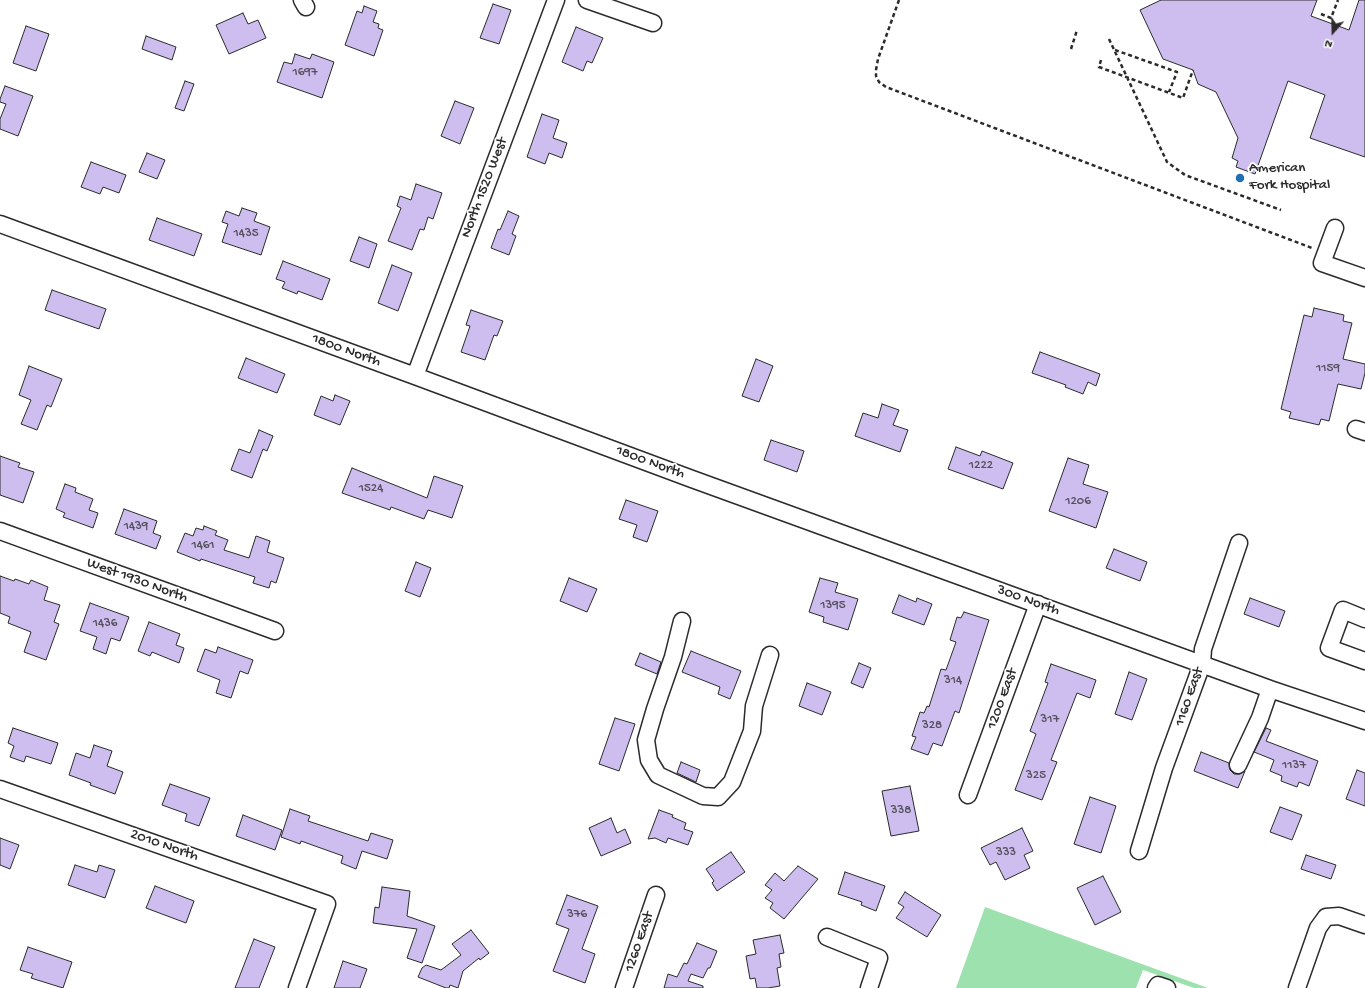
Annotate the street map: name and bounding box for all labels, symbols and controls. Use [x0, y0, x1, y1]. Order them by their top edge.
north arrow [1313, 12, 1353, 52]
text: N [1323, 36, 1334, 50]
house number: 1697 [292, 65, 318, 81]
street label: North 1520 West [458, 135, 512, 241]
place label: American Fork Hospital [1249, 160, 1330, 195]
marker: American Fork Hospital [1234, 172, 1246, 184]
house number: 1435 [234, 226, 258, 242]
street label: 1800 North [309, 330, 383, 372]
house number: 1159 [1316, 361, 1340, 377]
street label: 1800 North [613, 442, 687, 484]
house number: 1222 [969, 458, 993, 474]
house number: 1524 [359, 481, 383, 497]
house number: 1206 [1065, 494, 1091, 510]
house number: 1439 [124, 519, 148, 535]
house number: 1461 [191, 538, 215, 554]
street label: West 1930 North [84, 554, 190, 608]
street label: 300 North [994, 581, 1062, 621]
house number: 1395 [820, 598, 846, 614]
house number: 1436 [93, 616, 117, 632]
street label: 1160 East [1172, 665, 1208, 729]
street label: 1200 East [984, 666, 1022, 732]
house number: 314 [944, 673, 962, 689]
house number: 317 [1041, 712, 1059, 728]
house number: 328 [922, 718, 942, 734]
house number: 1137 [1282, 758, 1306, 774]
house number: 325 [1026, 768, 1046, 784]
house number: 338 [891, 803, 911, 819]
street label: 2010 North [127, 826, 201, 866]
house number: 333 [996, 845, 1016, 861]
house number: 376 [567, 907, 587, 923]
street label: 1260 East [621, 910, 659, 974]

